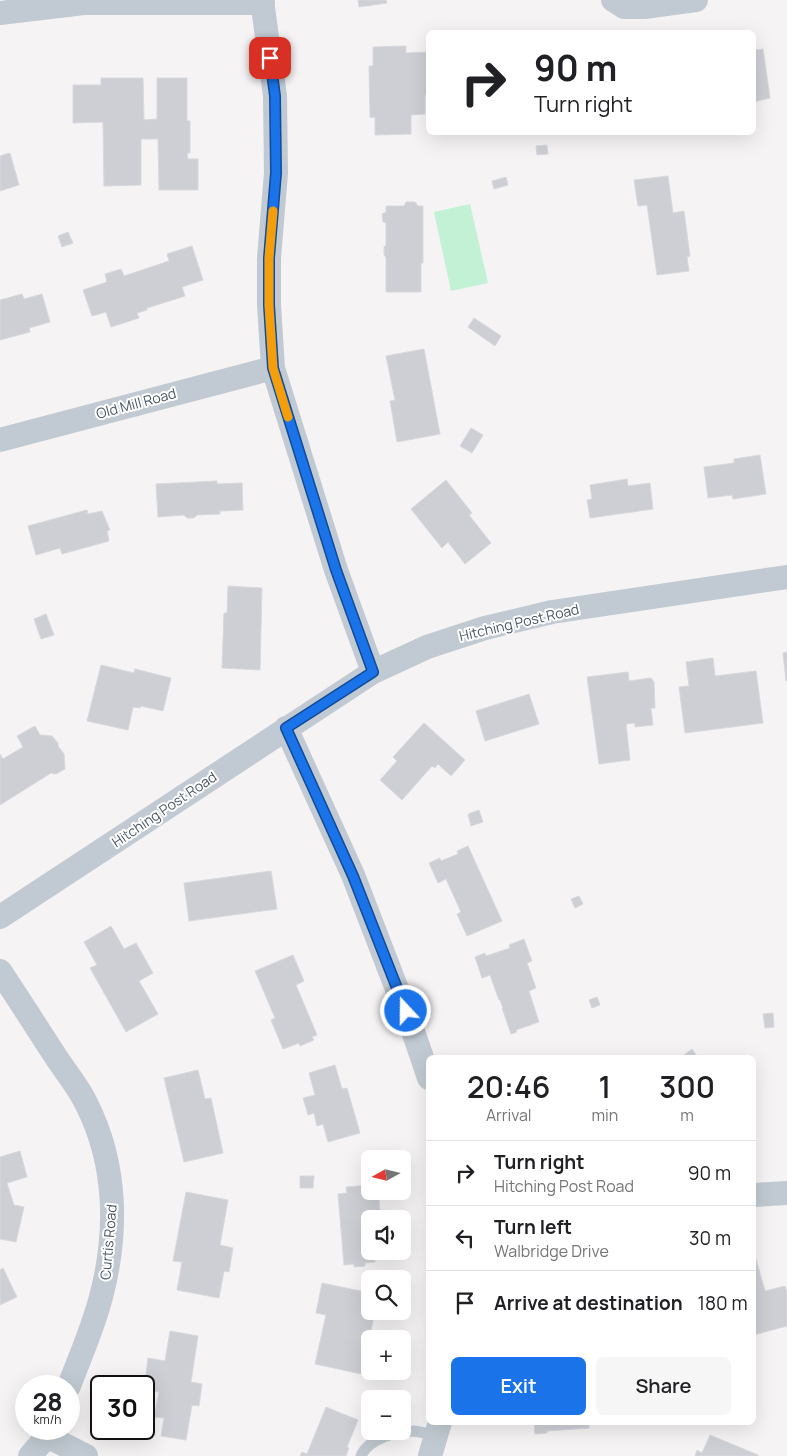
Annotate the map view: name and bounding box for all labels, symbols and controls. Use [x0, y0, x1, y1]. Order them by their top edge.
pin [249, 37, 291, 79]
icon: arrive [256, 44, 284, 72]
text: 90 m [534, 44, 617, 92]
icon: right [451, 50, 516, 115]
text: Turn right [534, 89, 632, 119]
street label: Old Mill Road [94, 383, 178, 423]
street label: Hitching Post Road [457, 599, 581, 645]
street label: Hitching Post Road [108, 767, 220, 851]
position arrow [379, 984, 431, 1036]
text: 20:46 [467, 1066, 550, 1107]
text: 1 [599, 1066, 611, 1107]
text: 300 [659, 1066, 715, 1107]
text: Arrival [486, 1104, 532, 1126]
text: min [591, 1104, 618, 1126]
text: m [680, 1104, 694, 1126]
text: Turn right [494, 1149, 584, 1175]
north arrow [361, 1150, 411, 1200]
map controls [361, 1150, 411, 1440]
icon: right [451, 1159, 479, 1187]
text: 90 m [688, 1160, 731, 1186]
text: Hitching Post Road [494, 1175, 634, 1197]
street label: Curtis Road [95, 1204, 121, 1280]
button: sound [361, 1210, 411, 1260]
text: Turn left [494, 1214, 572, 1240]
icon: left [451, 1224, 479, 1252]
text: 30 m [689, 1225, 731, 1251]
text: Walbridge Drive [494, 1240, 609, 1262]
button: search [361, 1270, 411, 1320]
icon: arrive [451, 1289, 479, 1317]
text: Arrive at destination [494, 1290, 683, 1316]
text: 180 m [698, 1290, 748, 1316]
button: + [361, 1330, 411, 1380]
button: Exit [451, 1357, 586, 1415]
button: Share [596, 1357, 731, 1415]
speed limit sign: 30 [90, 1375, 155, 1440]
text: 28 [32, 1384, 63, 1419]
button: − [361, 1390, 411, 1440]
text: km/h [34, 1411, 61, 1428]

